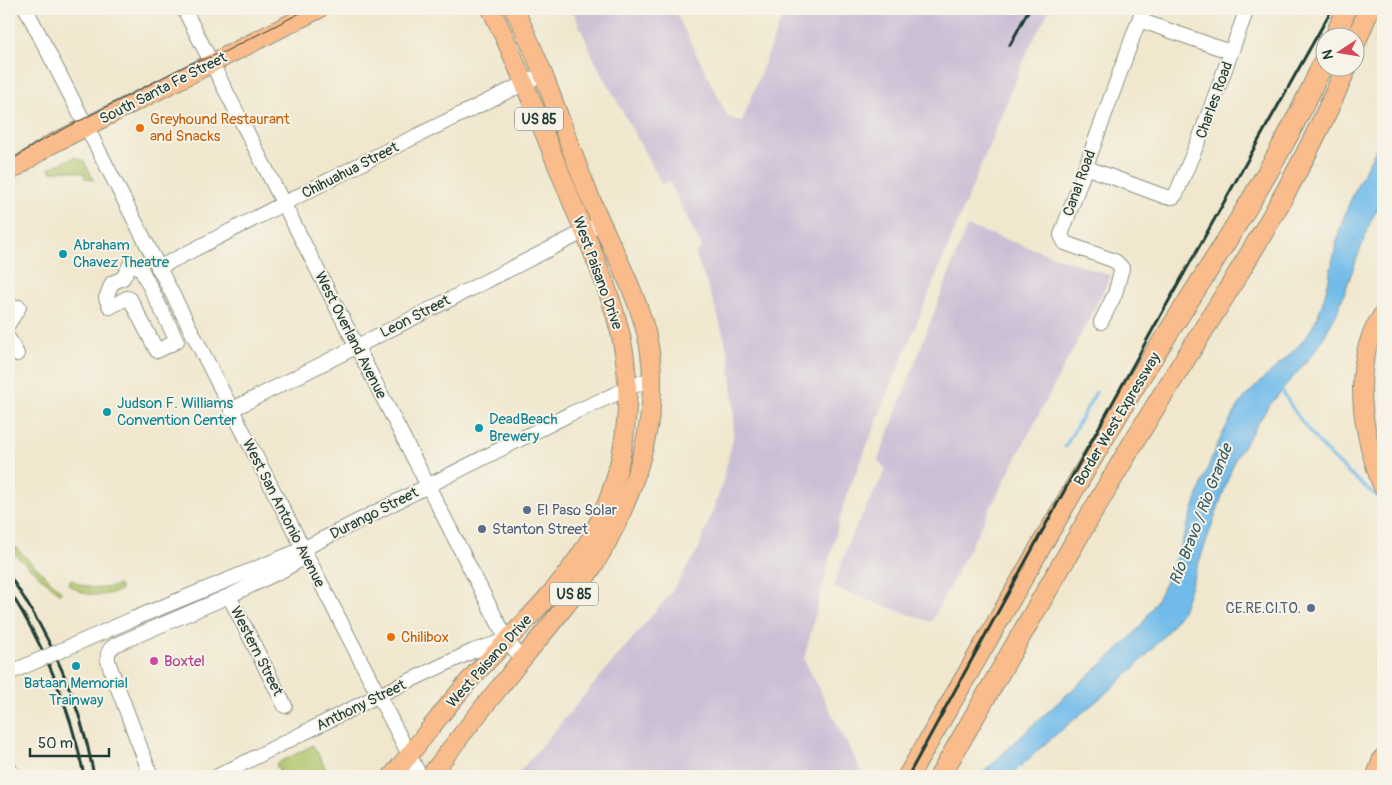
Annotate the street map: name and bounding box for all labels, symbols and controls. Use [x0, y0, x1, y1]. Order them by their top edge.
north arrow [1314, 28, 1364, 78]
street label: South Santa Fe Street [96, 48, 231, 129]
text: N [1318, 48, 1337, 61]
street label: Charles Road [1192, 59, 1237, 141]
road number: US 85 [515, 108, 563, 130]
place label: Greyhound Restaurant and Snacks [150, 110, 291, 146]
marker: Greyhound Restaurant and Snacks [134, 122, 146, 134]
street label: Chihuahua Street [299, 137, 403, 203]
street label: Canal Road [1059, 147, 1100, 219]
street label: West Paisano Drive [568, 214, 627, 333]
place label: Abraham Chavez Theatre [73, 236, 170, 272]
marker: Abraham Chavez Theatre [57, 248, 69, 260]
street label: West Overland Avenue [310, 268, 391, 403]
street label: Leon Street [377, 290, 454, 342]
street label: Border West Expressway [1070, 349, 1165, 489]
place label: Judson F. Williams Convention Center [117, 394, 237, 430]
marker: Judson F. Williams Convention Center [101, 406, 113, 418]
place label: DeadBeach Brewery [489, 410, 558, 446]
marker: DeadBeach Brewery [473, 422, 485, 434]
street label: West San Antonio Avenue [238, 436, 329, 591]
water label: Río Bravo / Rio Grande [1165, 439, 1238, 587]
street label: Durango Street [327, 483, 422, 544]
place label: El Paso Solar [537, 501, 618, 520]
marker: El Paso Solar [521, 504, 533, 516]
place label: Stanton Street [492, 520, 589, 539]
marker: Stanton Street [476, 523, 488, 535]
road number: US 85 [550, 582, 598, 606]
place label: CE.RE.CI.TO. [1225, 599, 1301, 618]
marker: CE.RE.CI.TO. [1305, 602, 1317, 614]
street label: Western Street [226, 603, 288, 700]
street label: West Paisano Drive [443, 610, 537, 712]
place label: Chilibox [401, 628, 449, 647]
marker: Chilibox [385, 631, 397, 643]
place label: Boxtel [164, 652, 205, 671]
marker: Boxtel [148, 655, 160, 667]
marker: Bataan Memorial Trainway [70, 660, 82, 672]
place label: Bataan Memorial Trainway [24, 674, 128, 710]
street label: Anthony Street [313, 675, 410, 735]
scale bar [30, 725, 109, 757]
text: 50 m [38, 734, 73, 753]

